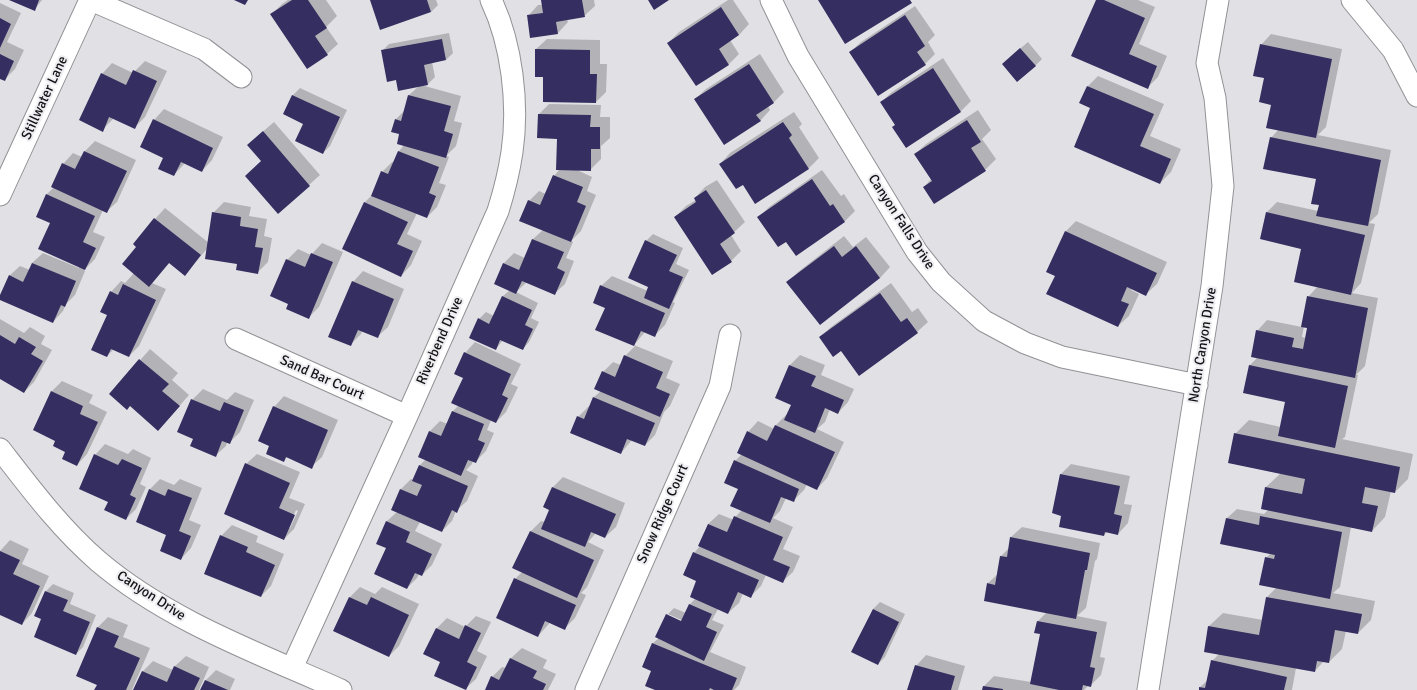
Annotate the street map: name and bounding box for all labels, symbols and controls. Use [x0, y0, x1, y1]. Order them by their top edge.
street label: Stillwater Lane [18, 53, 72, 143]
street label: Canyon Falls Drive [864, 171, 938, 273]
street label: North Canyon Drive [1186, 286, 1220, 404]
street label: Riverbend Drive [413, 295, 467, 387]
street label: Sand Bar Court [277, 352, 367, 404]
street label: Snow Ridge Court [634, 462, 692, 566]
street label: Canyon Drive [113, 568, 189, 624]

